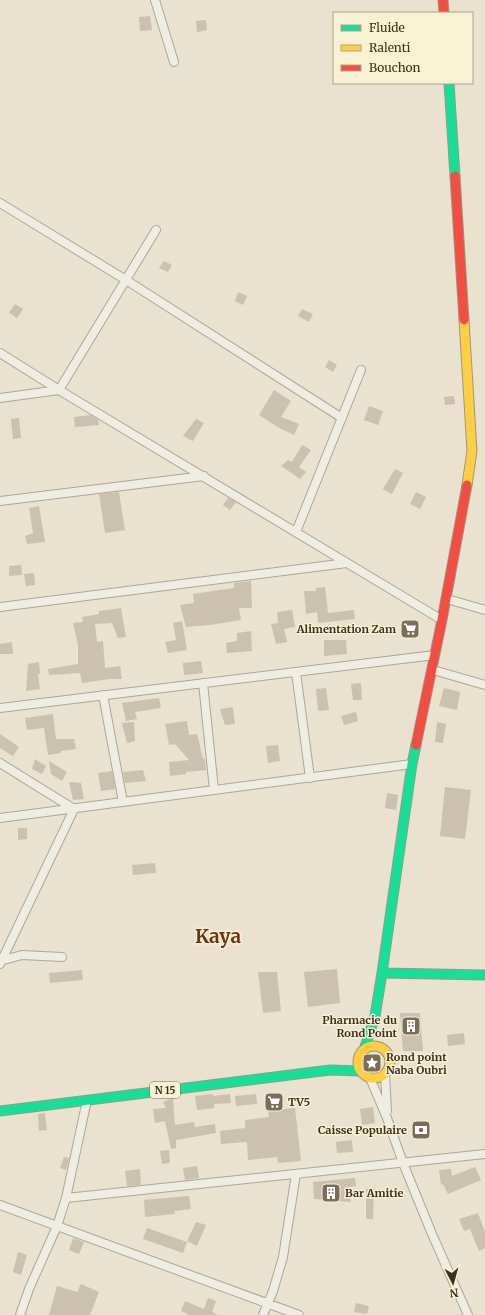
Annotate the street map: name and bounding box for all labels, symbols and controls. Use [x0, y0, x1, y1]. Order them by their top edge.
legend [333, 12, 473, 84]
text: Fluide [369, 20, 405, 35]
text: Ralenti [369, 40, 410, 55]
text: Bouchon [369, 60, 421, 75]
supermarket icon: Alimentation Zam [399, 618, 421, 640]
place label: Alimentation Zam [296, 622, 396, 636]
district label: Kaya [195, 924, 241, 948]
place label: Pharmacie du Rond Point [322, 1013, 398, 1040]
building icon: Pharmacie du Rond Point [400, 1015, 422, 1037]
place label: Rond point Naba Oubri [386, 1050, 447, 1077]
place icon: Rond point Naba Oubri [361, 1052, 383, 1074]
road number: N 15 [150, 1082, 180, 1098]
supermarket icon: TV5 [263, 1091, 285, 1113]
place label: TV5 [288, 1095, 310, 1109]
bank icon: Caisse Populaire [410, 1119, 432, 1141]
place label: Caisse Populaire [318, 1123, 407, 1137]
building icon: Bar Amitie [320, 1182, 342, 1204]
place label: Bar Amitie [345, 1186, 403, 1200]
north arrow [433, 1263, 473, 1303]
text: N [449, 1286, 459, 1300]

